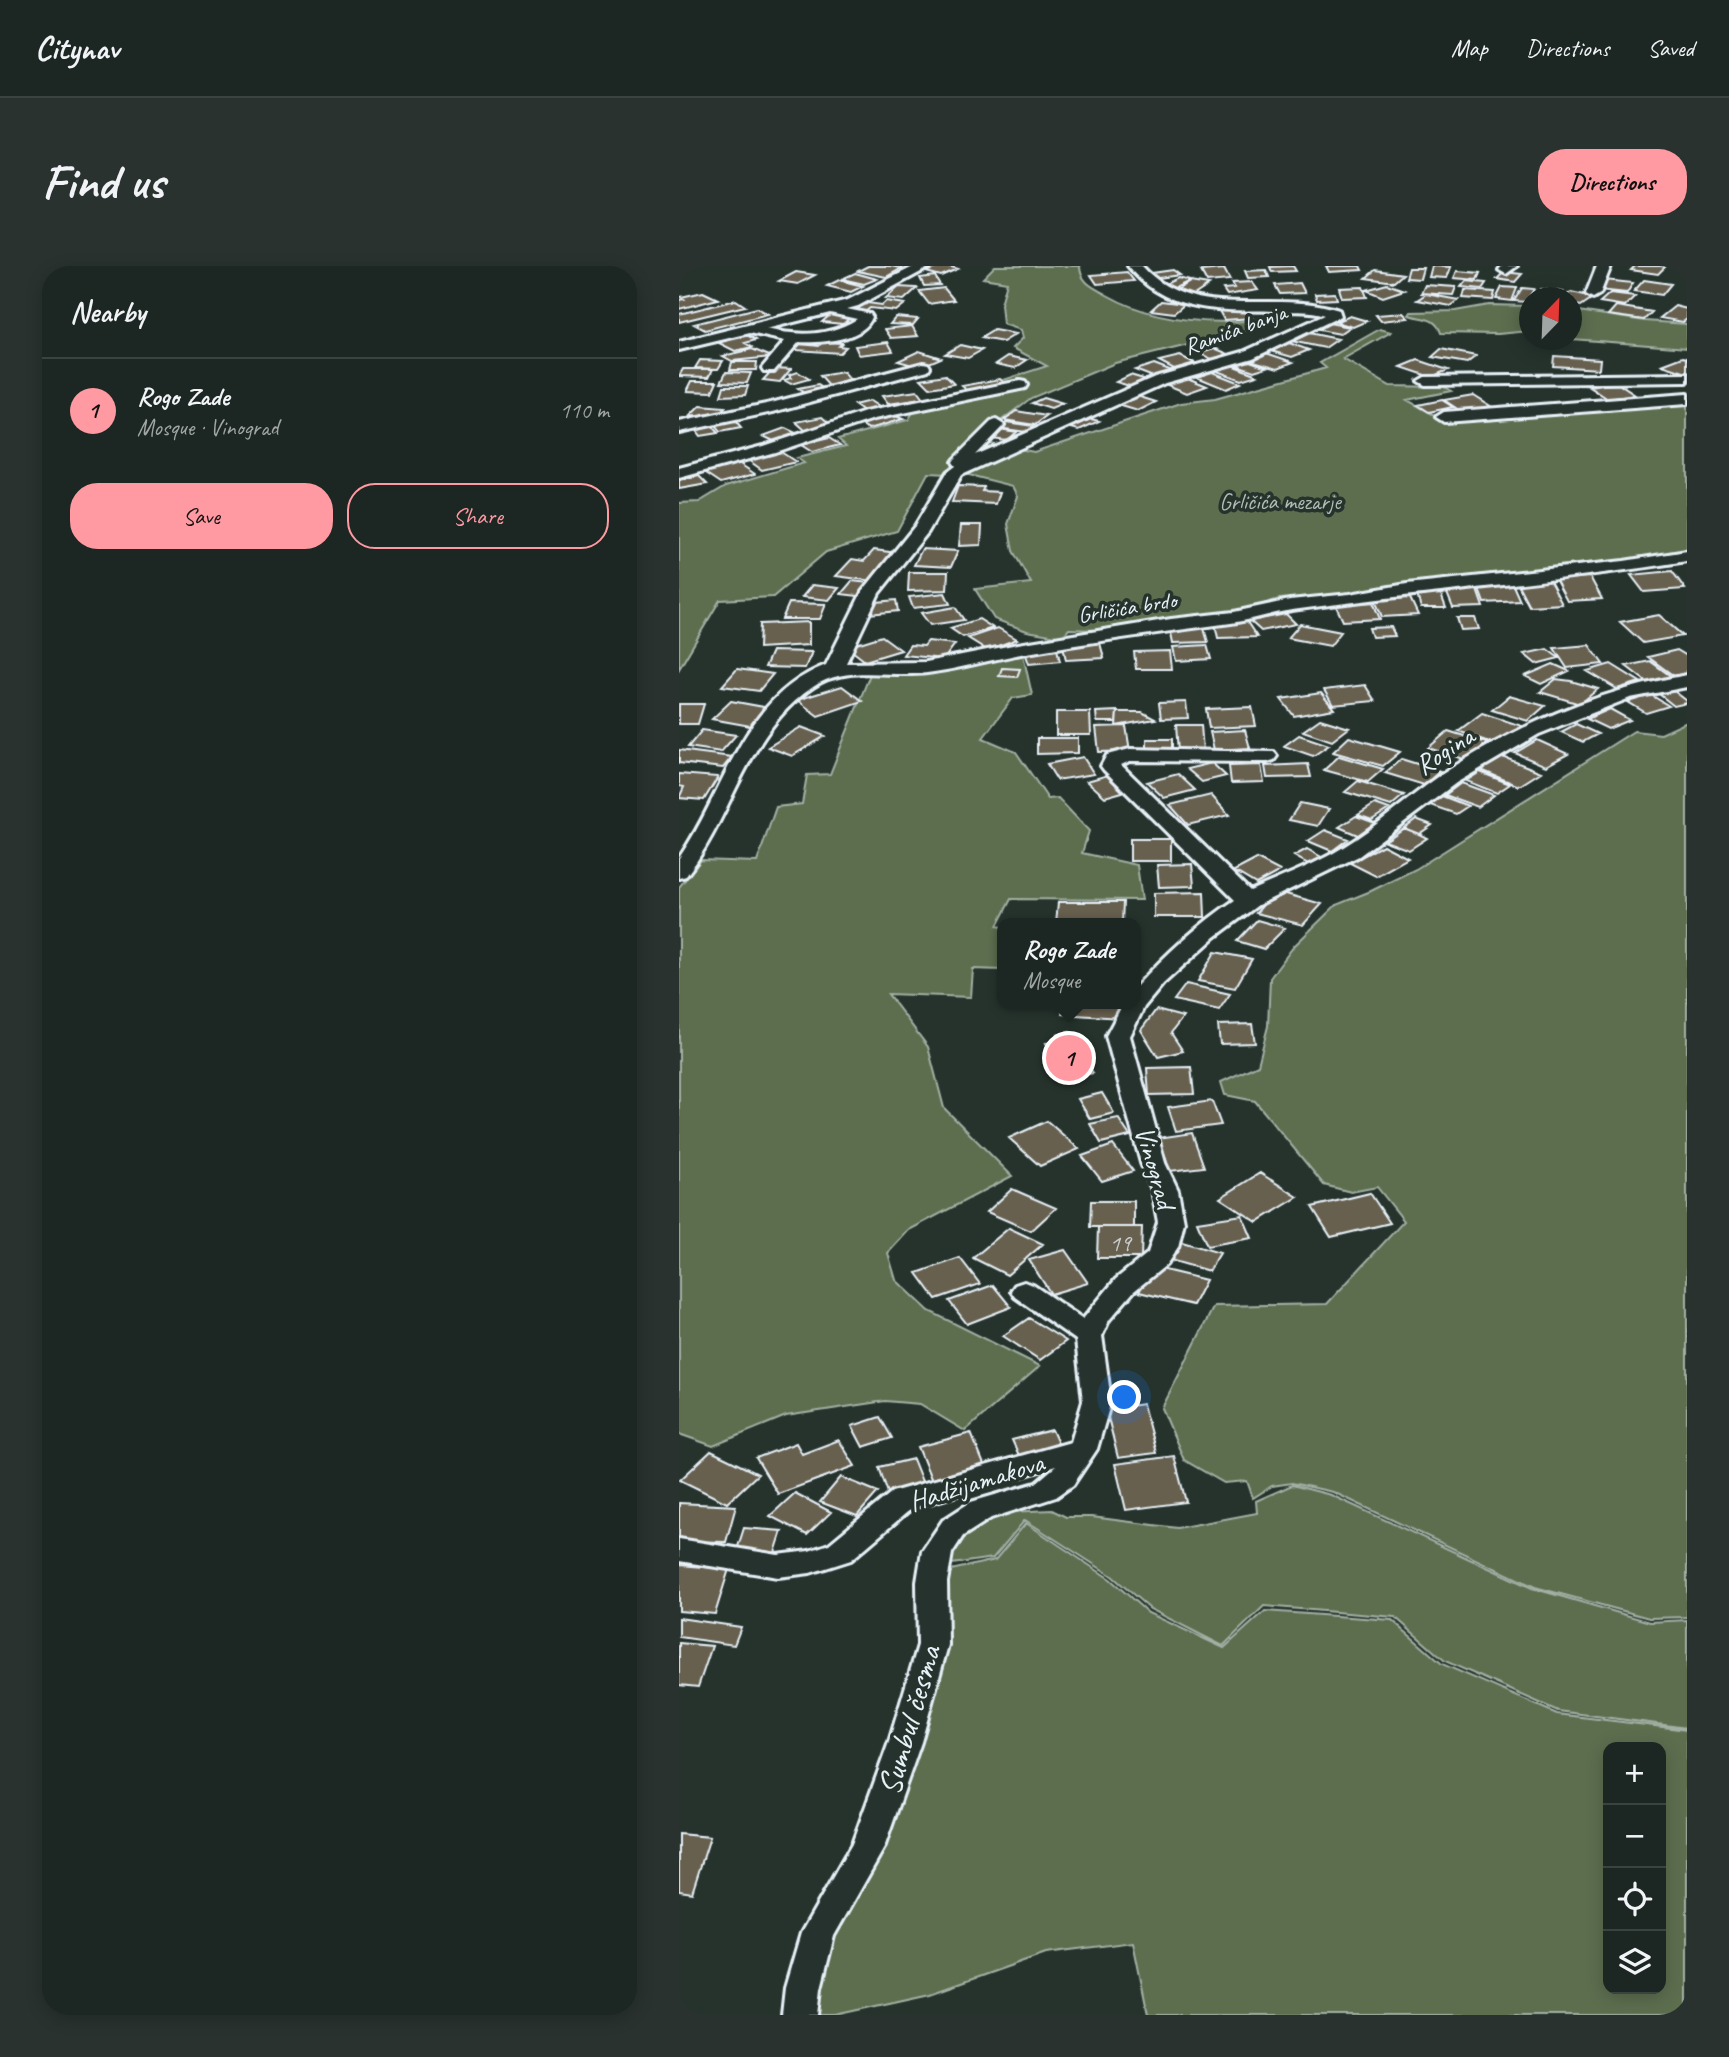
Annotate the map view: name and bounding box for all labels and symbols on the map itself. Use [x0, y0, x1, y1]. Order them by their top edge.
north arrow [1519, 287, 1582, 350]
street label: Ramića banja [1180, 297, 1293, 361]
park label: Grličića mezarje [1219, 487, 1342, 516]
street label: Grličića brdo [1076, 585, 1181, 630]
street label: Rogina [1408, 717, 1483, 782]
pin: 1 [1046, 1032, 1092, 1084]
street label: Vinograd [1127, 1122, 1185, 1216]
house number: 19 [1109, 1228, 1133, 1258]
your location [1107, 1380, 1141, 1414]
street label: Hadžijamakova [904, 1444, 1050, 1519]
street label: Sumbul česma [868, 1639, 951, 1800]

